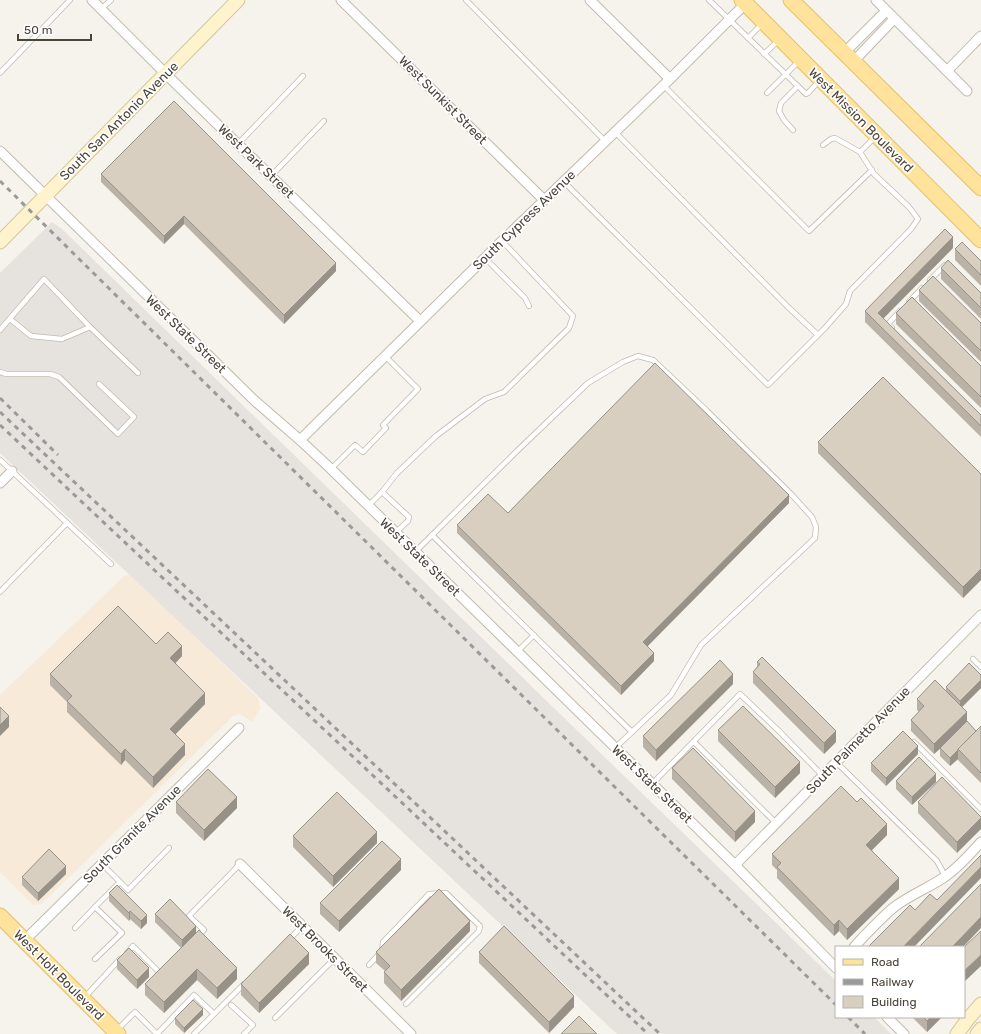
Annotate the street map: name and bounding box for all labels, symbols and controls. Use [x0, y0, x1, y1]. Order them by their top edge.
scale bar [18, 16, 91, 42]
text: 50 m [24, 23, 52, 37]
street label: West Sunkist Street [396, 53, 490, 147]
street label: South San Antonio Avenue [57, 59, 181, 183]
street label: West Mission Boulevard [806, 65, 916, 175]
street label: West Park Street [215, 121, 297, 201]
street label: South Cypress Avenue [470, 167, 578, 273]
street label: West State Street [143, 292, 229, 376]
street label: West State Street [377, 515, 463, 599]
street label: South Palmetto Avenue [803, 683, 913, 797]
street label: West State Street [609, 742, 695, 826]
street label: South Granite Avenue [80, 782, 184, 886]
street label: West Brooks Street [279, 903, 371, 995]
street label: West Holt Boulevard [11, 927, 107, 1023]
legend [835, 946, 965, 1018]
text: Road [871, 955, 899, 969]
text: Railway [871, 975, 914, 989]
text: Building [871, 995, 917, 1009]

